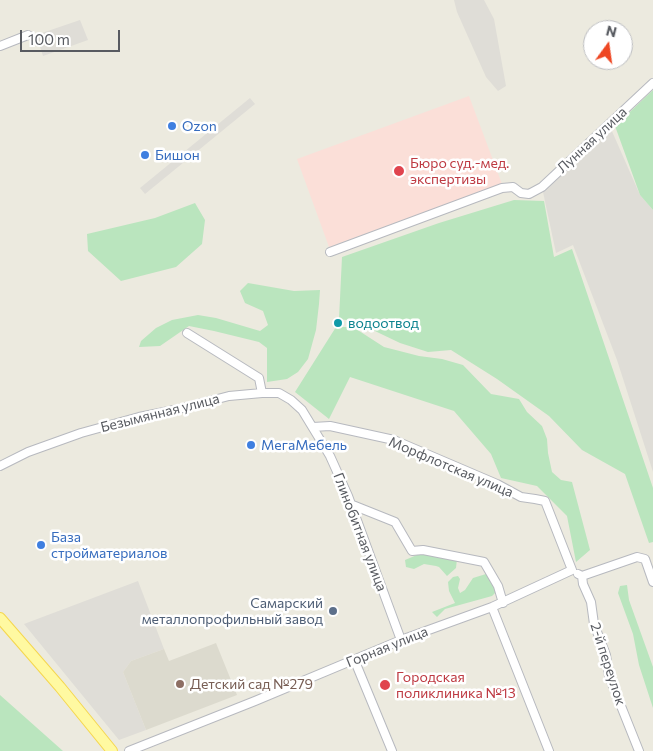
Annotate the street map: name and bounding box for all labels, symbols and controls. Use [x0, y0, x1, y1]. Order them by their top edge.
scale bar [22, 20, 122, 52]
north arrow [583, 20, 633, 70]
text: N [604, 21, 619, 40]
text: 100 m [28, 30, 70, 48]
street label: Лунная улица [554, 103, 630, 177]
place label: Ozon [182, 118, 217, 134]
marker: Ozon [166, 120, 178, 132]
place label: Бишон [155, 147, 200, 163]
marker: Бишон [139, 149, 151, 161]
place label: Бюро суд.-мед. экспертизы [410, 155, 509, 188]
marker: Бюро суд.-мед. экспертизы [392, 164, 406, 178]
place label: водоотвод [348, 315, 419, 331]
marker: водоотвод [332, 317, 344, 329]
street label: Безымянная улица [99, 390, 221, 436]
street label: Морфлотская улица [386, 433, 516, 501]
place label: МегаМебель [261, 437, 347, 453]
marker: МегаМебель [245, 439, 257, 451]
street label: Глинобитная улица [330, 470, 390, 594]
place label: База стройматериалов [51, 529, 168, 562]
marker: База стройматериалов [35, 539, 47, 551]
place label: Самарский металлопрофильный завод [142, 595, 323, 628]
marker: Самарский металлопрофильный завод [327, 605, 339, 617]
street label: 2-й переулок [587, 621, 629, 707]
street label: Горная улица [344, 623, 430, 671]
place label: Городская поликлиника №13 [396, 669, 516, 702]
place label: Детский сад №279 [190, 676, 313, 692]
marker: Детский сад №279 [174, 678, 186, 690]
marker: Городская поликлиника №13 [378, 678, 392, 692]

